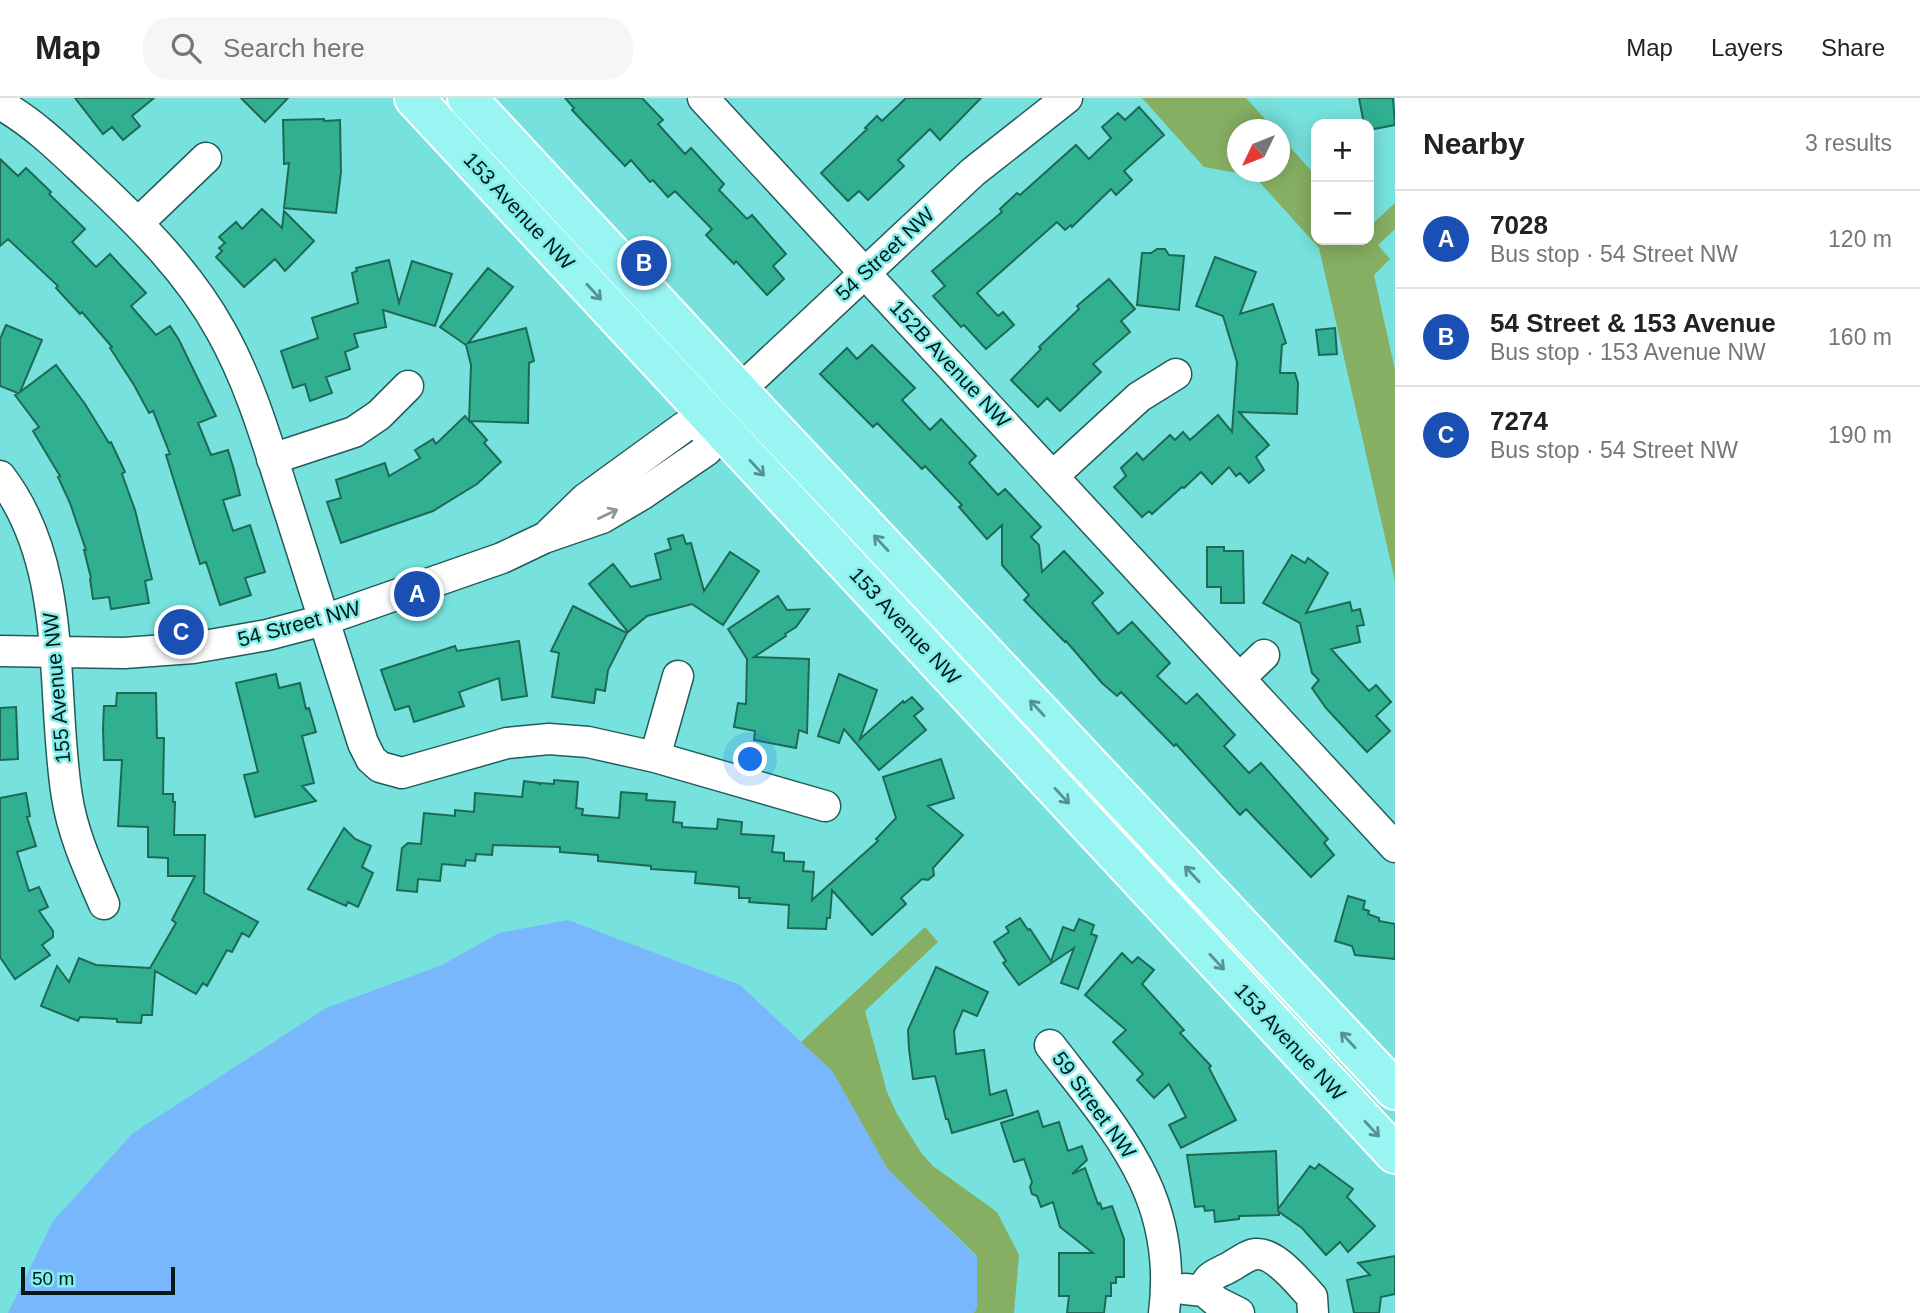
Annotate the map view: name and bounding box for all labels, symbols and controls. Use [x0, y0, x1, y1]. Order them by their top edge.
search box [143, 17, 633, 80]
text: Map [35, 29, 101, 66]
icon: search [167, 29, 205, 67]
text: Search here [223, 33, 365, 63]
text: Map [1626, 34, 1673, 61]
text: Layers [1711, 34, 1783, 61]
text: Share [1821, 34, 1885, 61]
north arrow [1227, 119, 1290, 182]
map controls [1311, 119, 1374, 245]
button: + [1311, 119, 1374, 182]
text: Nearby [1423, 127, 1525, 160]
text: 3 results [1805, 130, 1892, 156]
street label: 153 Avenue NW [459, 147, 580, 274]
button: − [1311, 182, 1374, 245]
street label: 54 Street NW [831, 202, 939, 305]
text: 7028 [1490, 210, 1548, 240]
text: A [1438, 226, 1454, 252]
text: 120 m [1828, 226, 1892, 252]
pin: B [621, 237, 667, 289]
text: Bus stop · 54 Street NW [1490, 241, 1738, 267]
one-way arrow [586, 283, 602, 301]
street label: 152B Avenue NW [886, 295, 1015, 432]
text: 54 Street & 153 Avenue [1490, 308, 1776, 338]
text: B [1438, 324, 1454, 350]
text: 160 m [1828, 324, 1892, 350]
text: Bus stop · 153 Avenue NW [1490, 339, 1766, 365]
text: 7274 [1490, 406, 1548, 436]
text: C [1438, 422, 1454, 448]
text: 190 m [1828, 422, 1892, 448]
text: Bus stop · 54 Street NW [1490, 437, 1738, 463]
one-way arrow [749, 459, 765, 477]
one-way arrow [597, 507, 618, 521]
one-way arrow [872, 535, 889, 552]
street label: 153 Avenue NW [845, 562, 966, 689]
pin: A [394, 568, 440, 620]
street label: 54 Street NW [235, 596, 363, 651]
pin: C [158, 606, 204, 658]
street label: 155 Avenue NW [38, 611, 75, 764]
one-way arrow [1028, 700, 1045, 717]
your location [733, 742, 767, 776]
one-way arrow [1054, 787, 1071, 804]
one-way arrow [1184, 866, 1201, 883]
one-way arrow [1208, 953, 1225, 971]
street label: 153 Avenue NW [1230, 978, 1351, 1105]
one-way arrow [1340, 1032, 1357, 1049]
street label: 59 Street NW [1048, 1047, 1141, 1163]
one-way arrow [1363, 1120, 1380, 1137]
scale bar [21, 1264, 175, 1296]
text: 50 m [32, 1268, 74, 1289]

